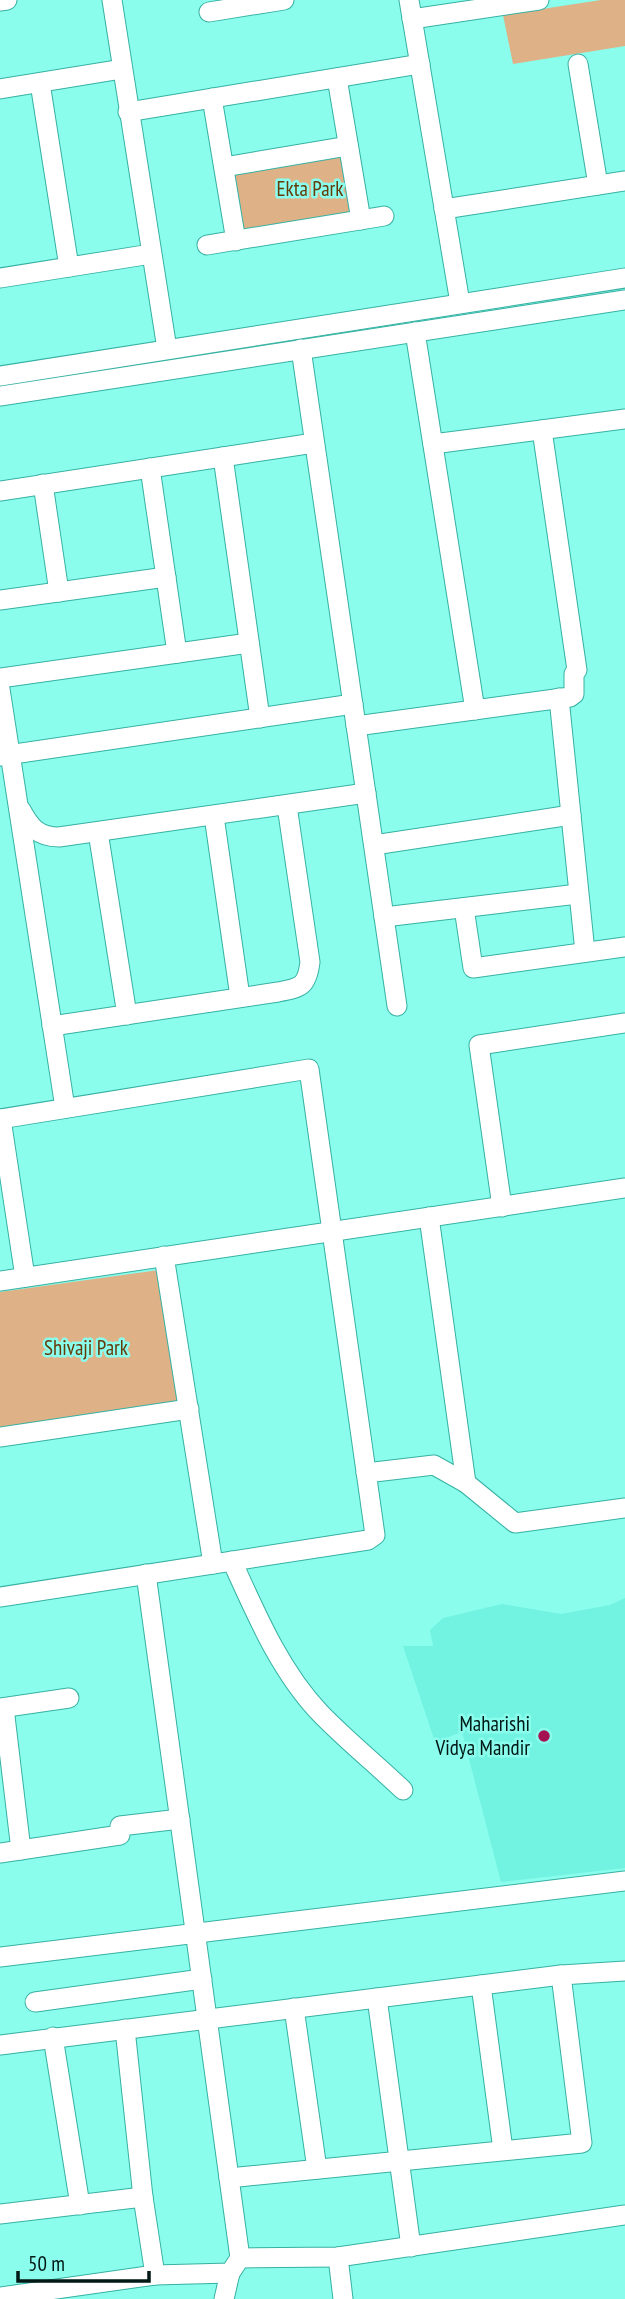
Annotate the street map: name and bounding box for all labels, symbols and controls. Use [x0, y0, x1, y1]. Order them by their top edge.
park label: Ekta Park [277, 175, 344, 202]
park label: Shivaji Park [44, 1334, 128, 1361]
place label: Maharishi Vidya Mandir [434, 1710, 530, 1761]
marker: Maharishi Vidya Mandir [536, 1728, 552, 1744]
scale bar [18, 2240, 149, 2284]
text: 50 m [28, 2250, 65, 2277]

